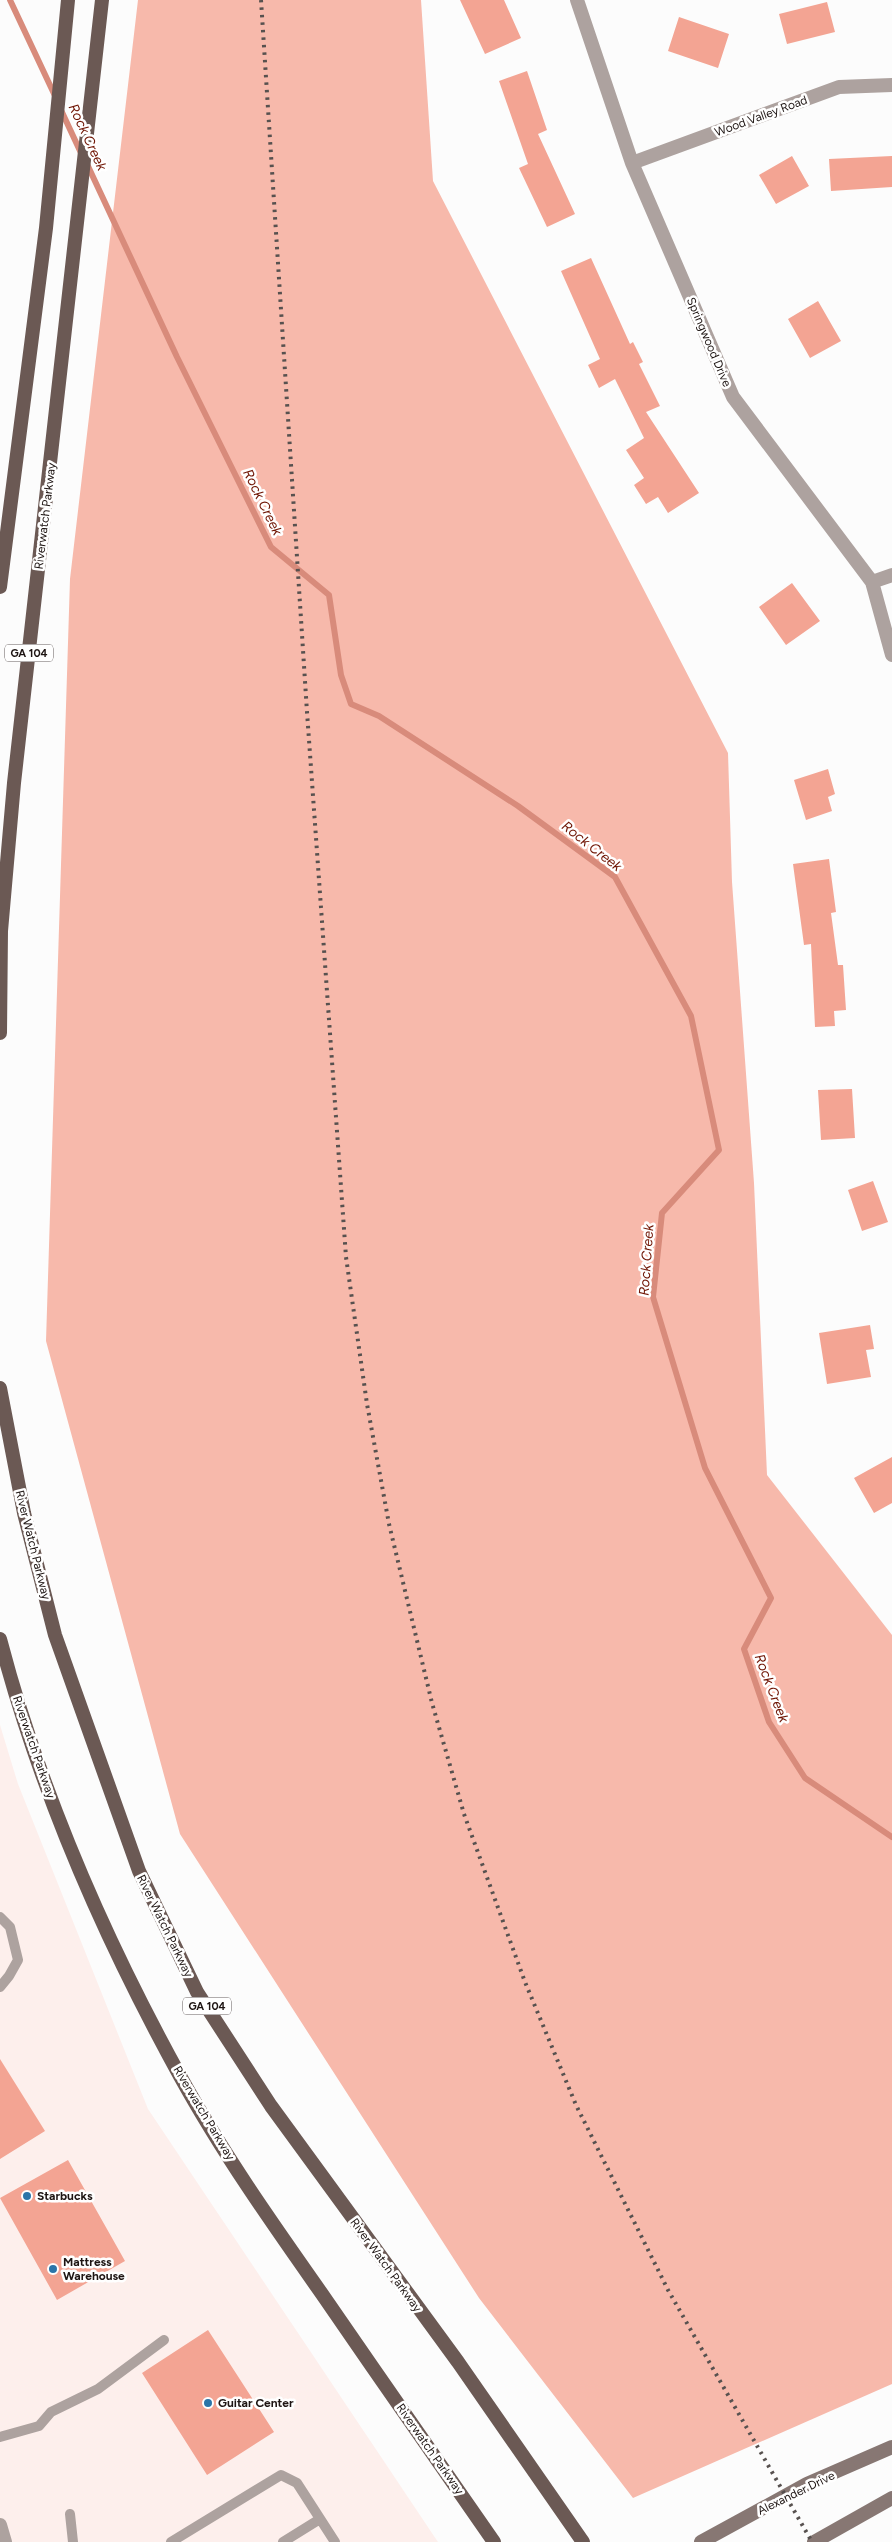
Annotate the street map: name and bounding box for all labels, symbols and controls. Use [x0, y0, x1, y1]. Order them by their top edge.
street label: Wood Valley Road [713, 93, 809, 139]
water label: Rock Creek [65, 101, 111, 174]
street label: Springwood Drive [684, 295, 734, 389]
street label: Riverwatch Parkway [32, 461, 59, 570]
water label: Rock Creek [239, 466, 286, 539]
road number: GA 104 [5, 644, 53, 661]
water label: Rock Creek [558, 818, 626, 876]
water label: Rock Creek [636, 1222, 658, 1296]
street label: River Watch Parkway [13, 1489, 54, 1602]
water label: Rock Creek [751, 1652, 793, 1726]
street label: Riverwatch Parkway [10, 1694, 58, 1801]
street label: River Watch Parkway [134, 1873, 196, 1980]
road number: GA 104 [183, 1998, 231, 2014]
street label: Riverwatch Parkway [170, 2063, 238, 2163]
place label: Starbucks [37, 2189, 93, 2203]
marker: Starbucks [21, 2190, 33, 2202]
street label: River Watch Parkway [347, 2215, 425, 2315]
place label: Mattress Warehouse [63, 2255, 125, 2283]
marker: Mattress Warehouse [47, 2263, 59, 2275]
place label: Guitar Center [218, 2396, 294, 2410]
marker: Guitar Center [202, 2397, 214, 2409]
street label: Riverwatch Parkway [393, 2401, 467, 2498]
street label: Alexander Drive [755, 2468, 837, 2518]

